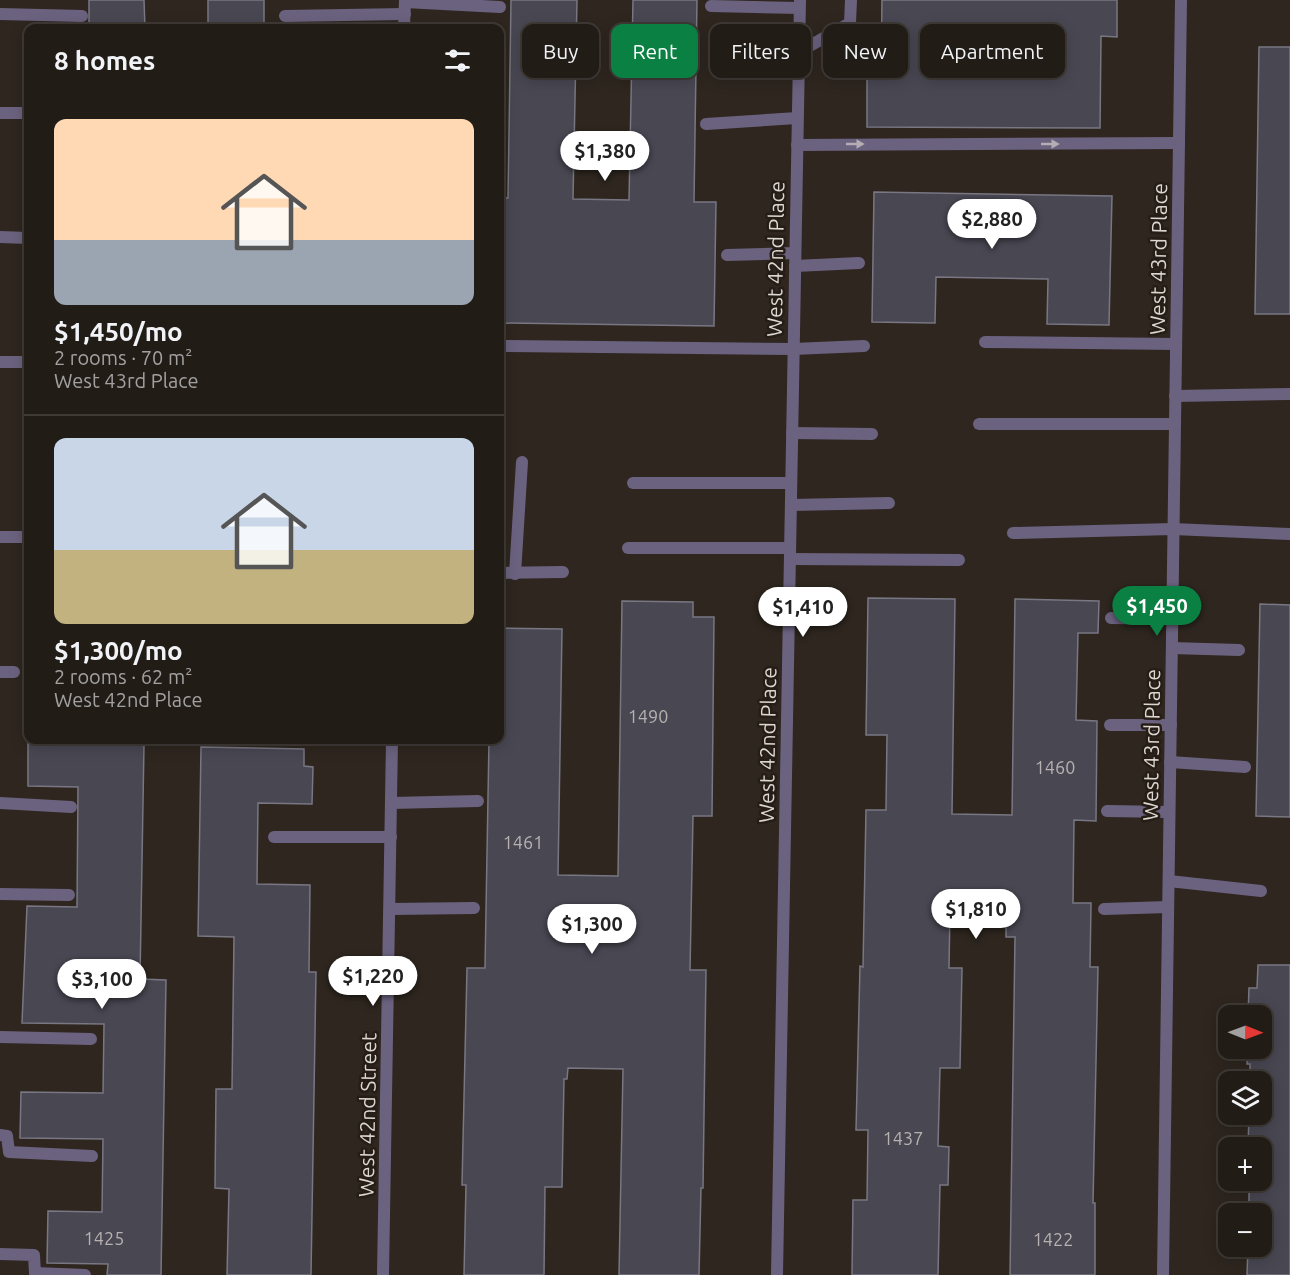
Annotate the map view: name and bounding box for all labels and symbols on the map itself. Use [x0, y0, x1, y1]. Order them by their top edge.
pin: $1,380 [556, 131, 654, 182]
one-way arrow [846, 139, 865, 149]
one-way arrow [1041, 139, 1060, 149]
street label: West 42nd Place [762, 181, 788, 337]
street label: West 43rd Place [1145, 183, 1171, 335]
pin: $2,880 [943, 199, 1041, 250]
pin: $1,450 [1108, 586, 1206, 637]
pin: $1,410 [754, 587, 852, 638]
street label: West 42nd Place [754, 667, 780, 823]
street label: West 43rd Place [1138, 669, 1164, 821]
house number: 1490 [628, 706, 668, 726]
house number: 1460 [1035, 757, 1075, 777]
house number: 1461 [503, 832, 543, 852]
pin: $1,810 [927, 889, 1025, 940]
pin: $1,300 [543, 904, 641, 955]
pin: $1,220 [324, 956, 422, 1007]
pin: $3,100 [53, 959, 151, 1010]
north arrow [1218, 1005, 1272, 1059]
street label: West 42nd Street [354, 1033, 380, 1197]
house number: 1437 [883, 1128, 923, 1148]
house number: 1425 [84, 1228, 124, 1248]
house number: 1422 [1033, 1229, 1073, 1249]

